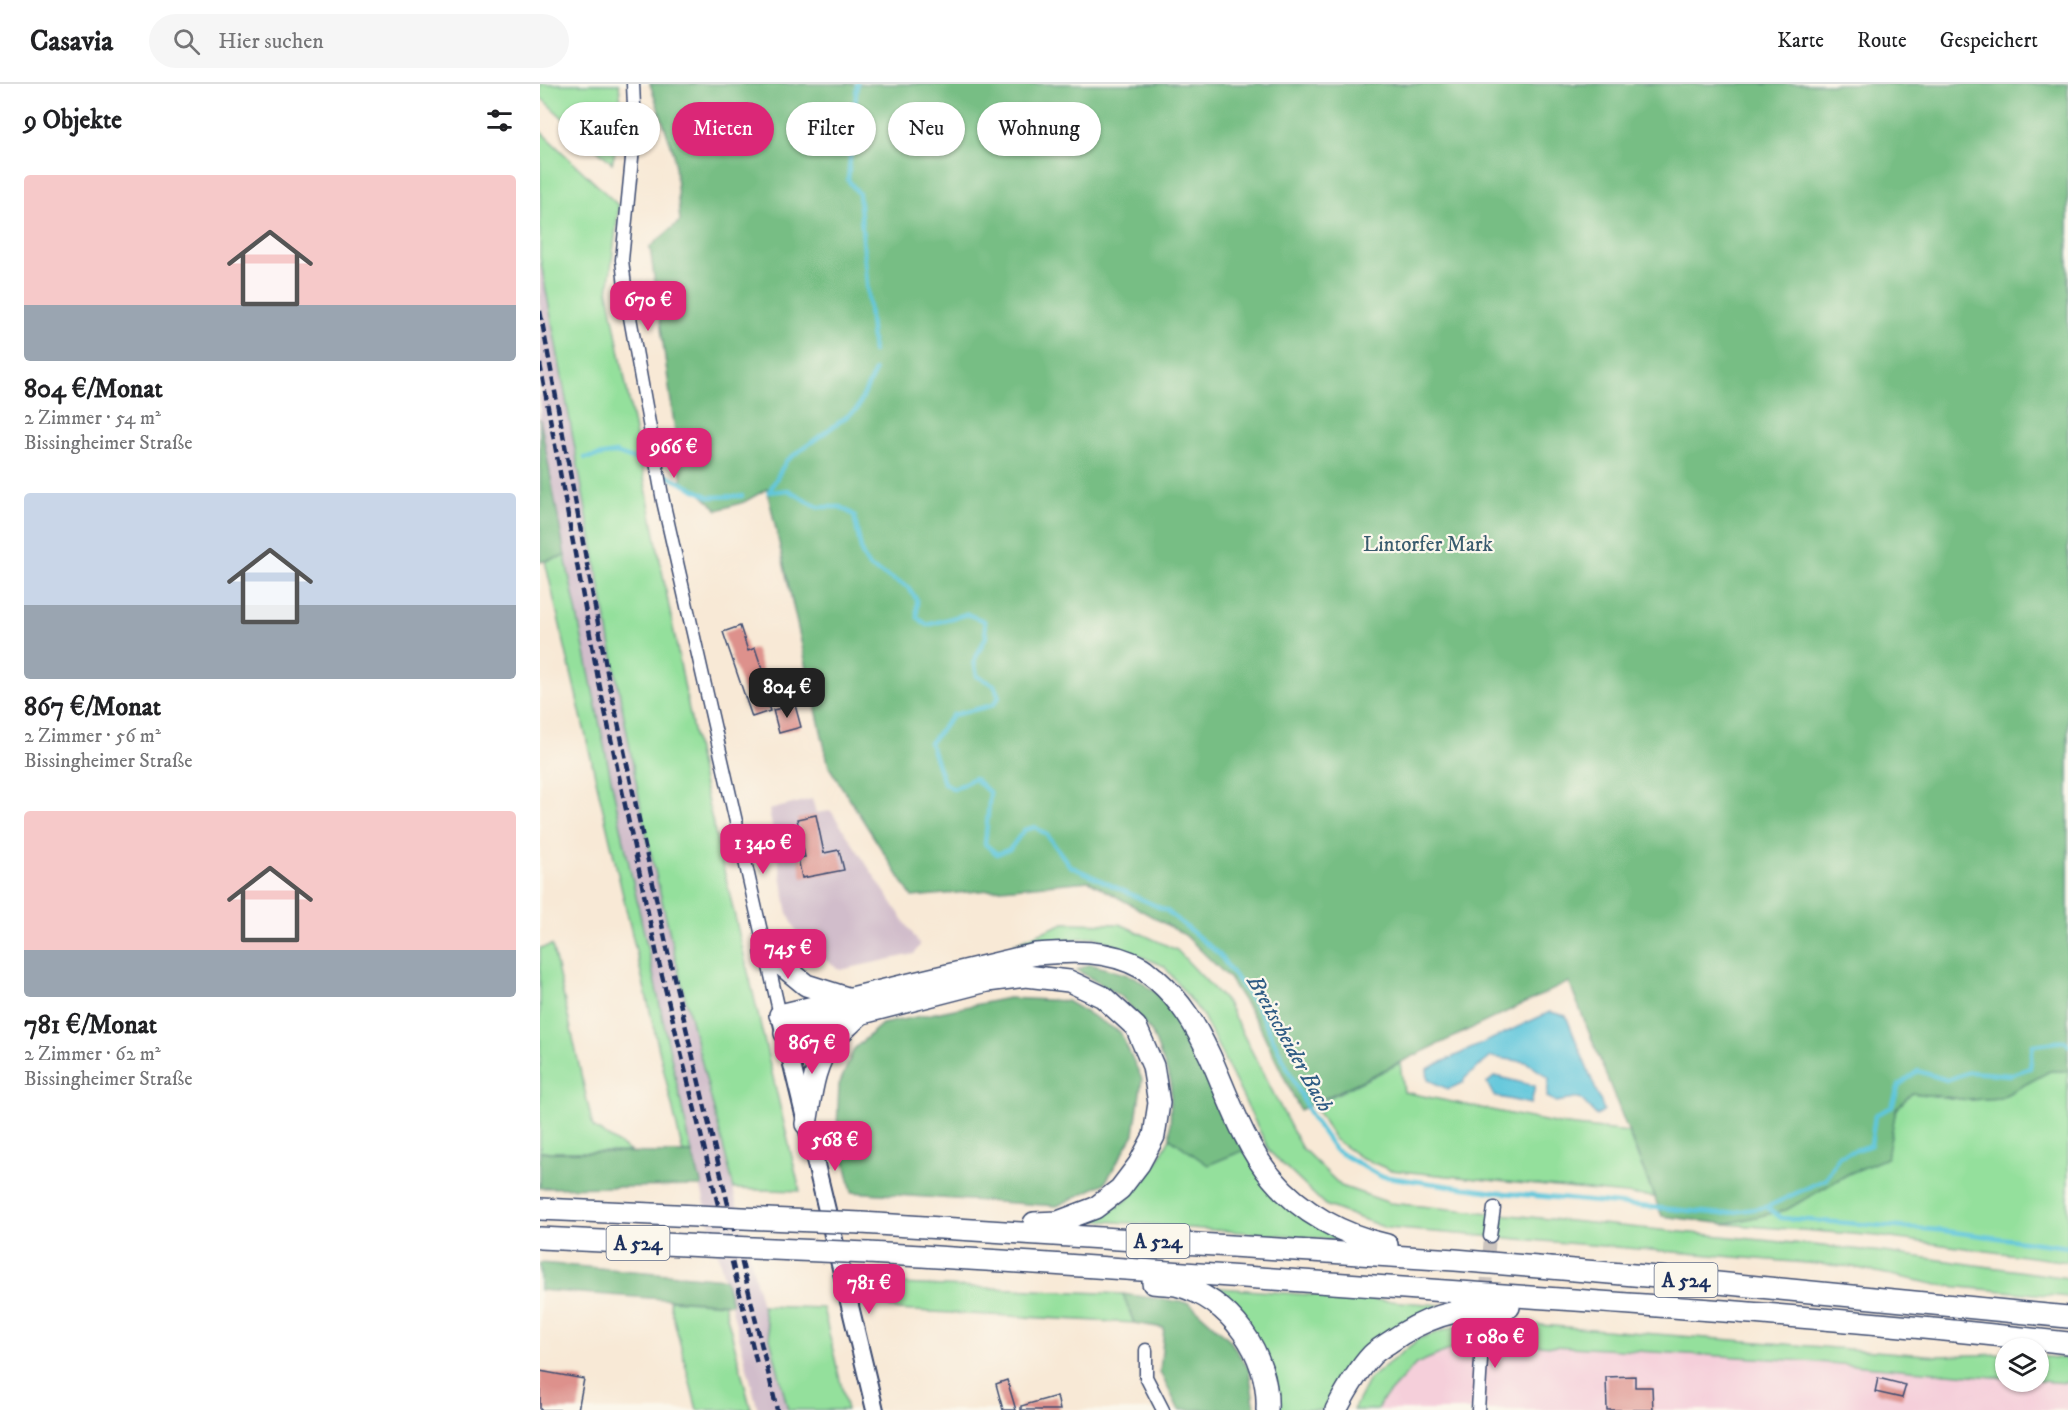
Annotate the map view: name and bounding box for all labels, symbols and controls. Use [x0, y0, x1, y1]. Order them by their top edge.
search box [149, 14, 569, 68]
text: Casavia [30, 24, 113, 59]
icon: search [170, 25, 203, 58]
text: Hier suchen [218, 28, 324, 55]
text: Karte [1777, 28, 1824, 54]
text: Route [1857, 28, 1907, 54]
text: Gespeichert [1940, 28, 2038, 54]
chip: Kaufen [558, 102, 660, 156]
chip: Mieten [672, 102, 774, 156]
chip: Filter [786, 102, 876, 156]
chip: Neu [888, 102, 965, 156]
chip: Wohnung [977, 102, 1101, 156]
text: 9 Objekte [24, 104, 122, 137]
icon: filters [483, 104, 516, 137]
icon: home [216, 214, 324, 322]
pin: 670 € [606, 281, 690, 332]
text: 670 € [624, 288, 672, 313]
text: 804 €/Monat [24, 373, 163, 406]
text: 2 Zimmer · 54 m² [24, 406, 161, 431]
pin: 966 € [632, 428, 716, 479]
text: Bissingheimer Straße [24, 431, 192, 456]
text: 966 € [651, 435, 697, 460]
icon: home [216, 532, 324, 640]
park label: Lintorfer Mark [1363, 532, 1494, 558]
pin: 804 € [745, 668, 829, 719]
text: 804 € [763, 675, 811, 700]
text: 867 €/Monat [24, 691, 161, 724]
text: 2 Zimmer · 56 m² [24, 724, 161, 749]
text: Bissingheimer Straße [24, 749, 192, 774]
pin: 1 340 € [708, 824, 818, 875]
text: 1 340 € [734, 831, 792, 856]
icon: home [216, 850, 324, 958]
pin: 745 € [746, 929, 830, 980]
text: 745 € [764, 936, 812, 961]
water label: Breitscheider Bach [1240, 970, 1338, 1117]
text: 781 €/Monat [24, 1009, 157, 1042]
pin: 867 € [770, 1024, 854, 1075]
text: 867 € [789, 1031, 835, 1056]
text: 2 Zimmer · 62 m² [24, 1042, 161, 1067]
text: Bissingheimer Straße [24, 1067, 192, 1092]
pin: 568 € [793, 1121, 877, 1172]
text: 568 € [812, 1128, 858, 1153]
road number: A 524 [1126, 1224, 1190, 1258]
road number: A 524 [606, 1226, 670, 1260]
road number: A 524 [1654, 1263, 1718, 1297]
pin: 781 € [827, 1264, 911, 1315]
text: 781 € [847, 1271, 891, 1296]
pin: 1 080 € [1440, 1318, 1550, 1369]
text: 1 080 € [1465, 1325, 1525, 1350]
map controls [1995, 1338, 2049, 1392]
button: layers [1995, 1338, 2049, 1392]

